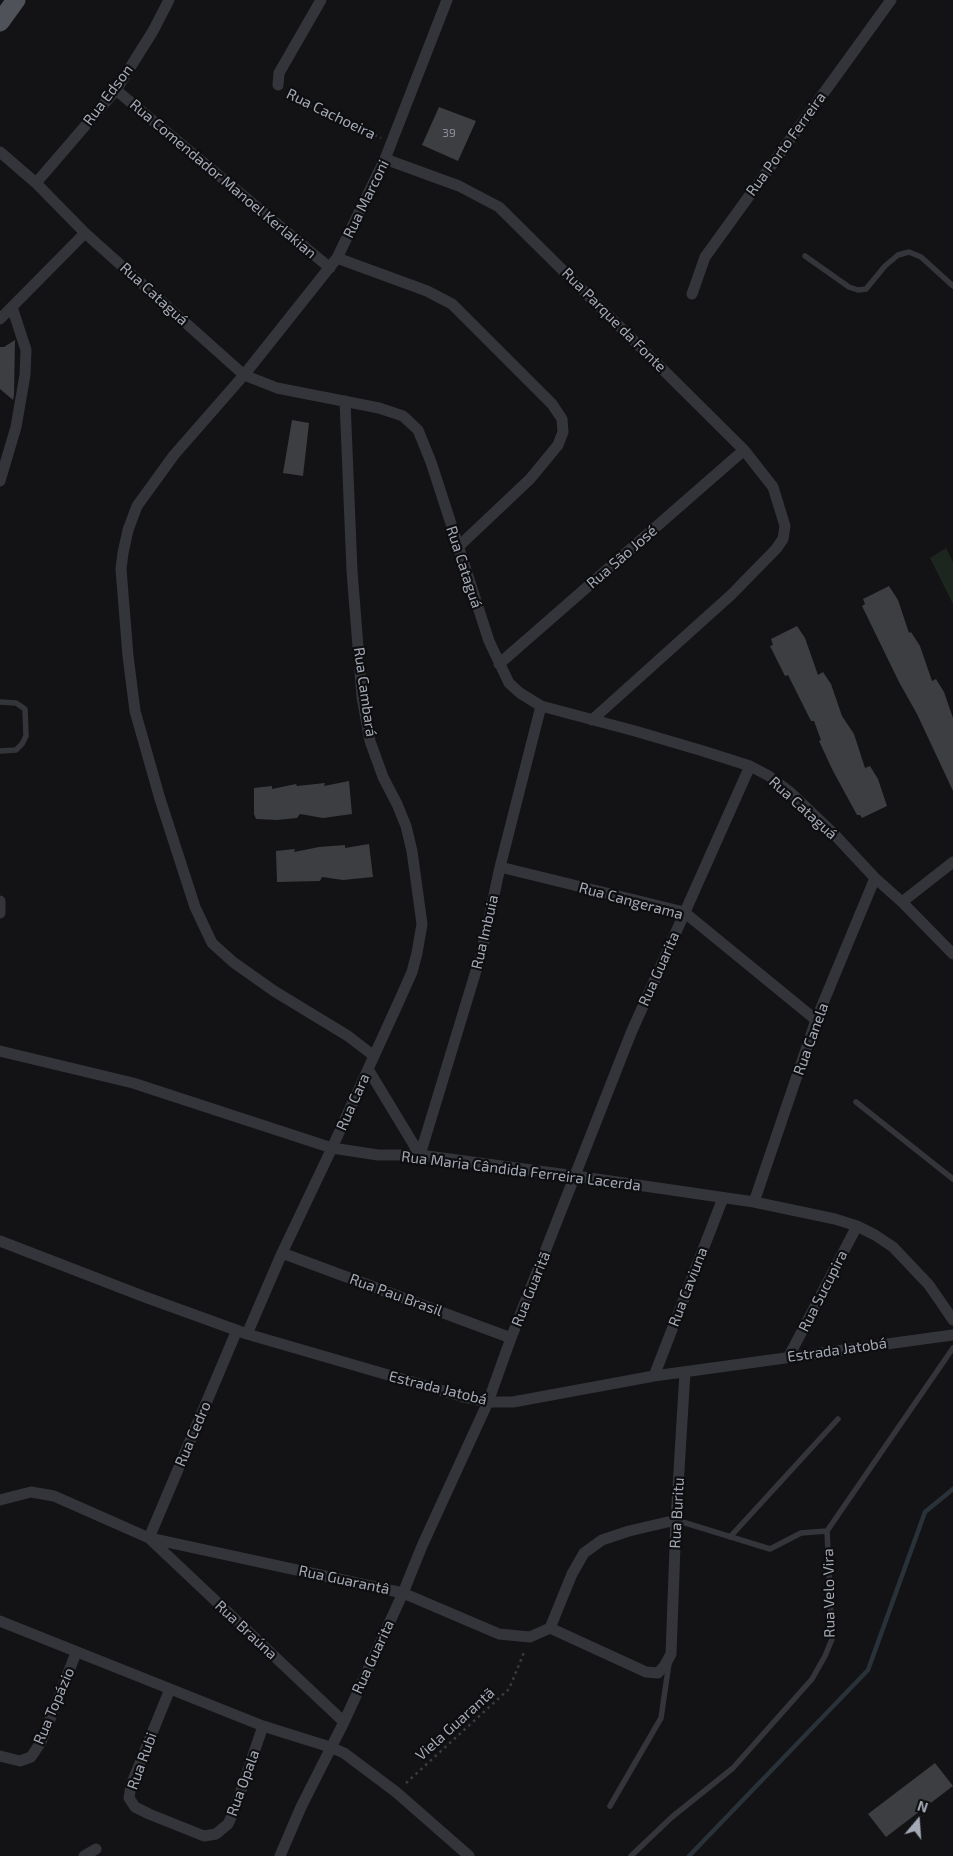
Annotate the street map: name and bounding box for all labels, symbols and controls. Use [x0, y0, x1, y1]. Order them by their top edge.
street label: Rua Edson [79, 61, 137, 129]
street label: Rua Cachoeira [284, 85, 378, 143]
street label: Rua Porto Ferreira [742, 89, 830, 199]
street label: Rua Comendador Manoel Kerlakian [126, 96, 320, 262]
house number: 39 [442, 126, 456, 140]
street label: Rua Marconi [339, 157, 393, 241]
street label: Rua Cataguá [116, 259, 192, 329]
street label: Rua Parque da Fonte [558, 264, 670, 376]
street label: Rua São José [583, 522, 661, 592]
street label: Rua Cataguá [442, 524, 486, 610]
street label: Rua Cambará [350, 646, 380, 738]
street label: Rua Cataguá [765, 773, 841, 843]
street label: Rua Cangerama [577, 878, 685, 924]
street label: Rua Imbuia [468, 893, 502, 971]
street label: Rua Guarita [635, 929, 683, 1009]
street label: Rua Canela [790, 1000, 832, 1078]
street label: Rua Cara [332, 1071, 374, 1133]
street label: Rua Maria Cândida Ferreira Lacerda [400, 1147, 642, 1195]
street label: Rua Caviuna [665, 1245, 711, 1329]
street label: Rua Sucupira [795, 1247, 851, 1335]
street label: Rua Guaritã [508, 1249, 554, 1329]
street label: Rua Pau Brasil [347, 1270, 445, 1320]
street label: Estrada Jatobá [786, 1334, 888, 1366]
street label: Estrada Jatobá [387, 1367, 489, 1409]
street label: Rua Cedro [171, 1399, 215, 1469]
street label: Rua Buritu [666, 1477, 688, 1549]
street label: Rua Velo Vira [819, 1548, 839, 1638]
street label: Rua Guarantâ [297, 1562, 391, 1598]
street label: Rua Braúna [211, 1597, 281, 1663]
street label: Rua Guarita [348, 1617, 398, 1697]
street label: Rua Topázio [30, 1665, 78, 1747]
street label: Viela Guarantã [412, 1684, 498, 1764]
street label: Rua Rubi [123, 1730, 161, 1792]
street label: Rua Opala [223, 1747, 263, 1819]
north arrow [893, 1796, 943, 1846]
text: N [915, 1797, 930, 1816]

